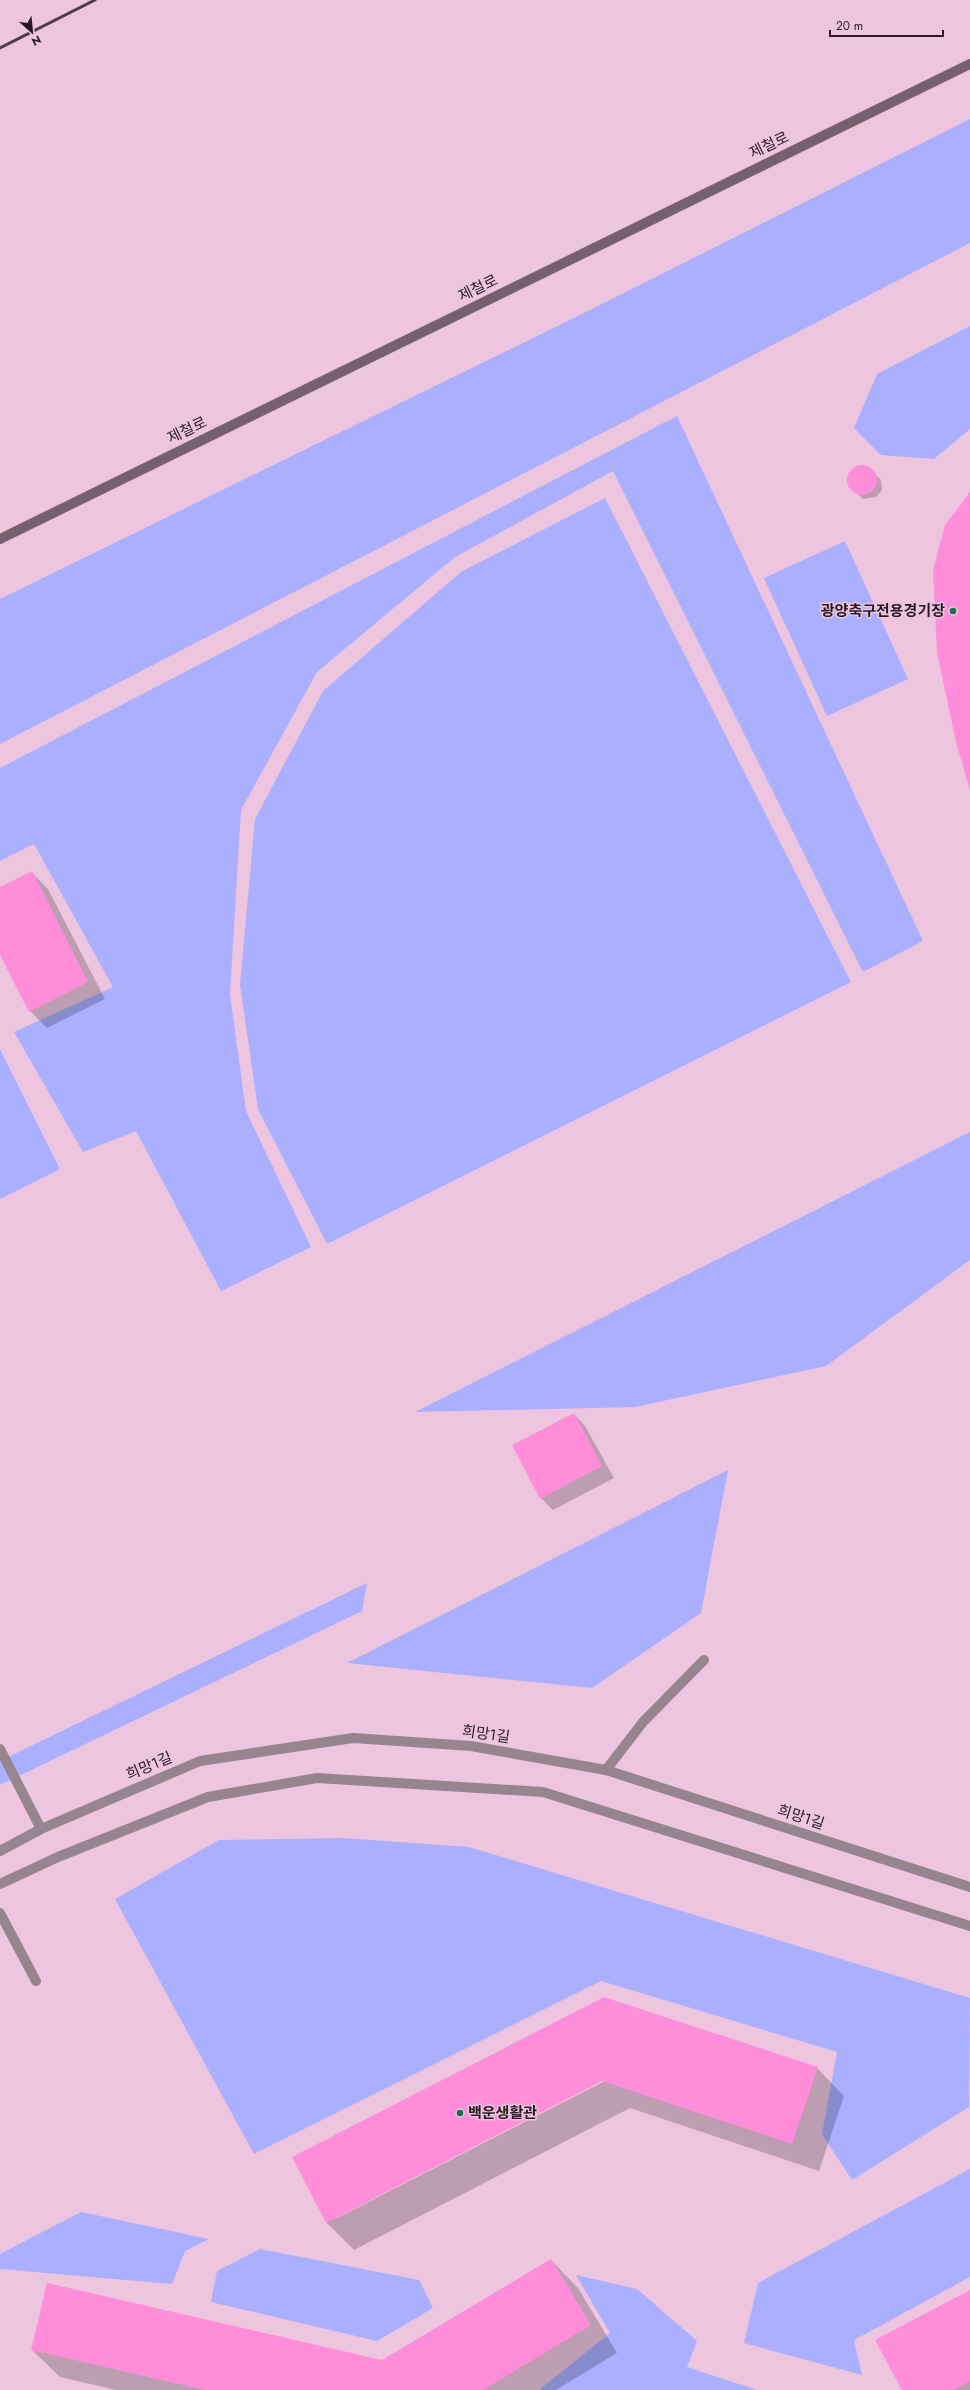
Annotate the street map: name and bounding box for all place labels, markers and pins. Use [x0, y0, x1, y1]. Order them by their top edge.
place label: 광양축구전용경기장 [821, 600, 945, 622]
marker: 광양축구전용경기장 [948, 606, 958, 616]
place label: 백운생활관 [468, 2102, 537, 2124]
marker: 백운생활관 [455, 2108, 465, 2118]

